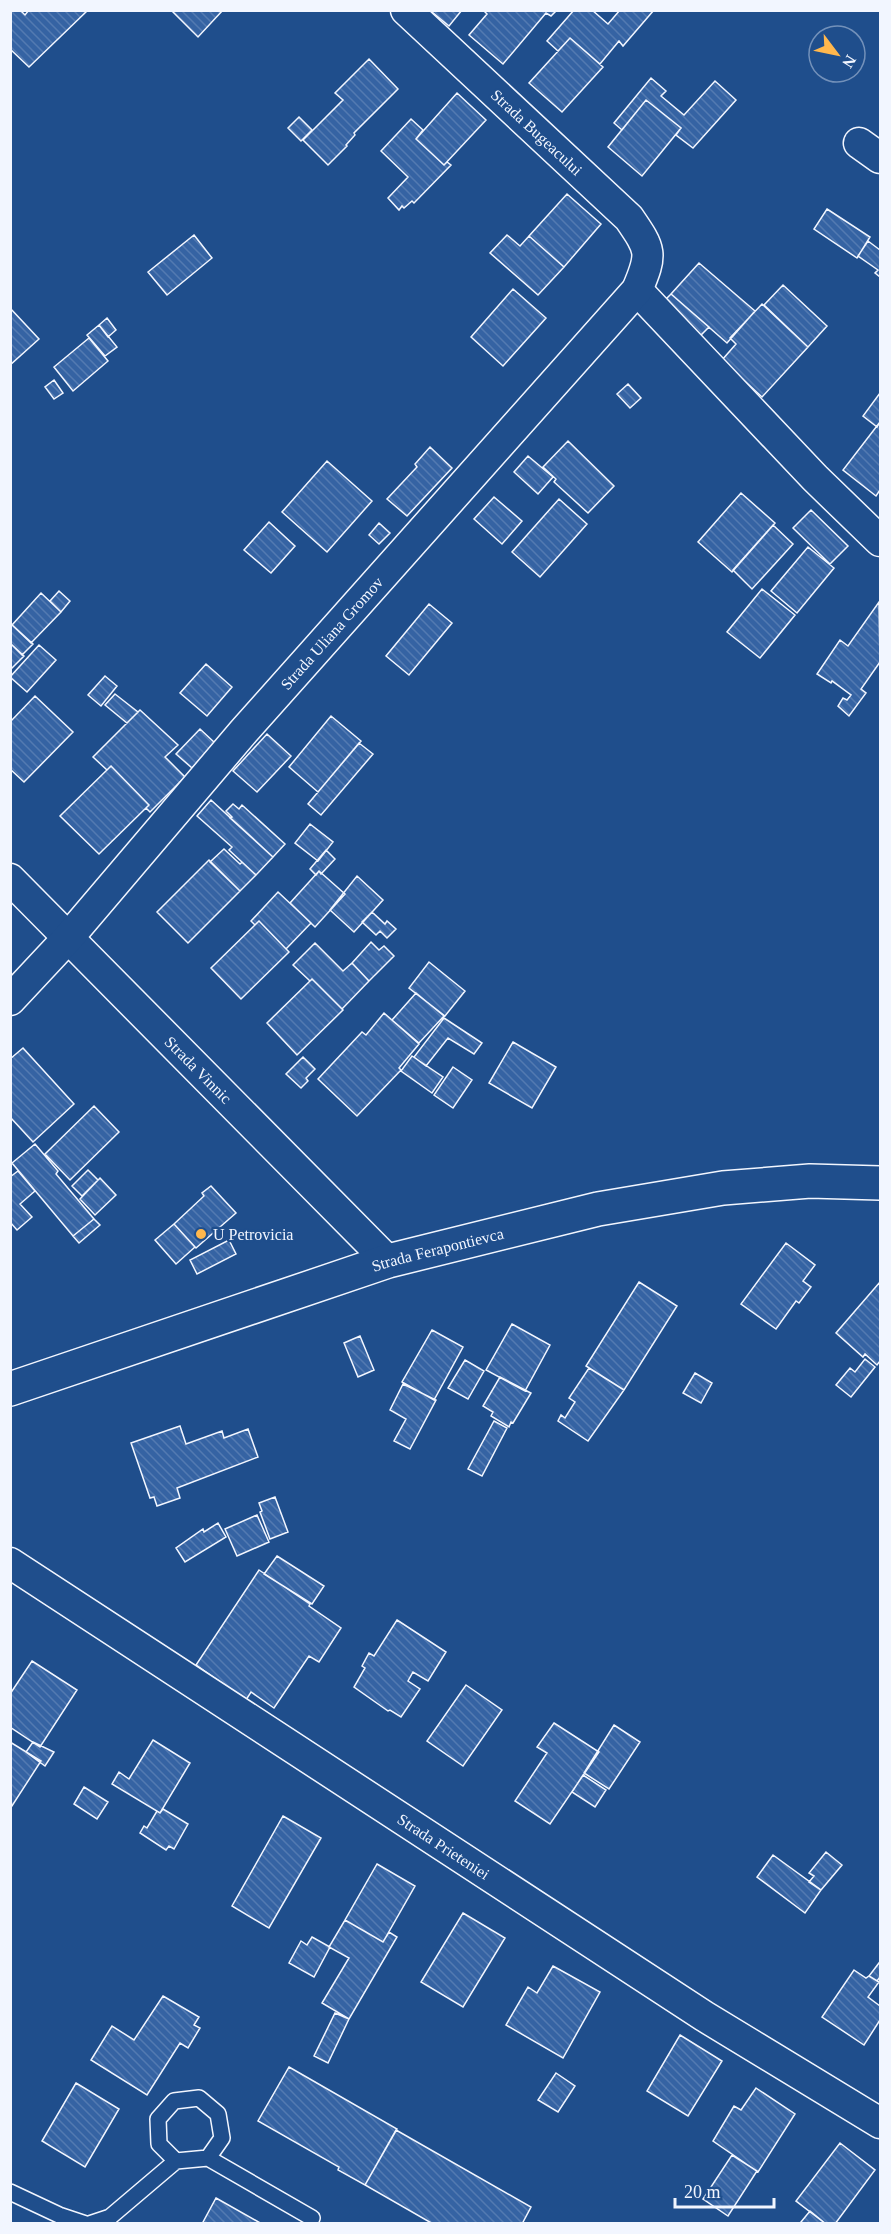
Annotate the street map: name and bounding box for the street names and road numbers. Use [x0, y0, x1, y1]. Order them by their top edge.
street label: Strada Bugeacului [487, 86, 586, 180]
street label: Strada Uliana Gromov [277, 573, 386, 693]
street label: Strada Vinnic [161, 1033, 235, 1107]
street label: Strada Ferapontievca [369, 1225, 505, 1275]
street label: Strada Prieteniei [394, 1810, 493, 1883]

